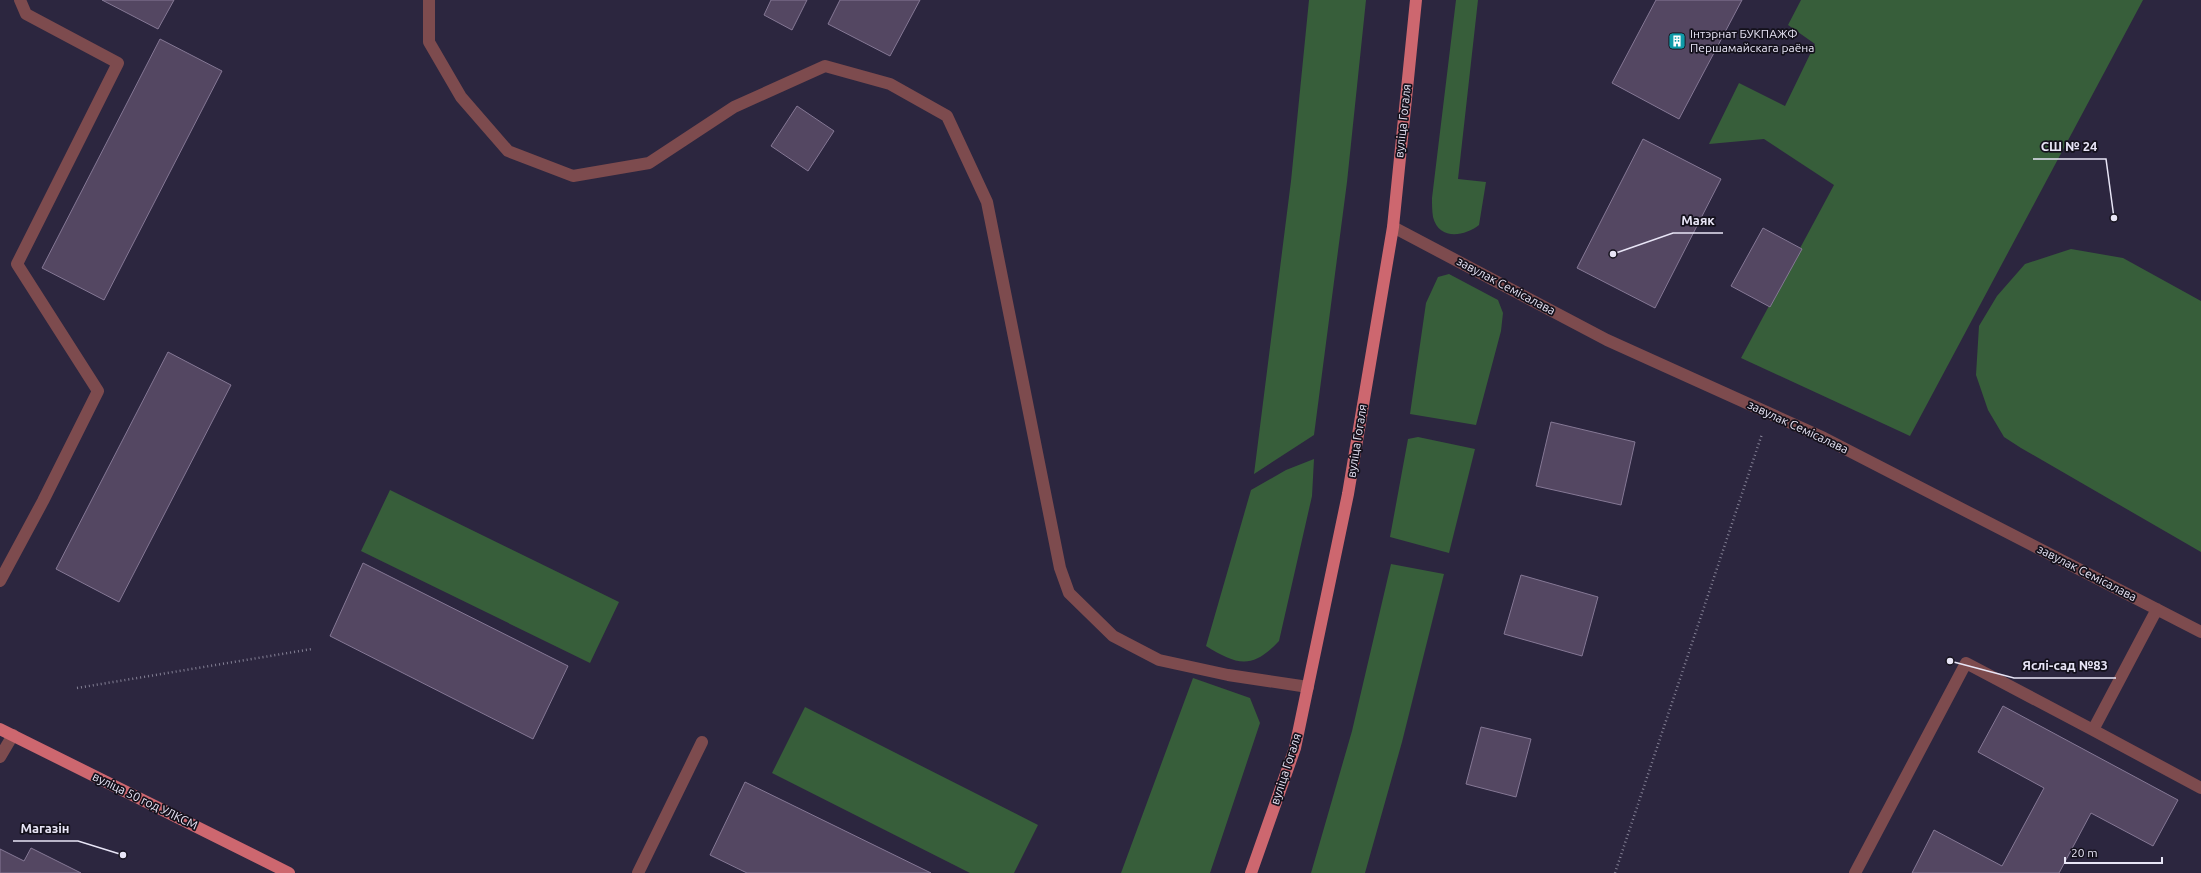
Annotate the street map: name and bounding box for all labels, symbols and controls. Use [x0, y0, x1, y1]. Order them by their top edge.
place label: Інтэрнат БУКПАЖФ Першамайскага раёна [1690, 27, 1814, 54]
building icon: Інтэрнат БУКПАЖФ Першамайскага раёна [1667, 31, 1687, 51]
street label: вуліца Гогаля [1392, 83, 1413, 159]
callout: СШ № 24 [2033, 134, 2106, 159]
text: СШ № 24 [2041, 139, 2097, 153]
callout: Маяк [1673, 208, 1723, 233]
text: Маяк [1681, 213, 1715, 227]
street label: завулак Семісалава [1455, 254, 1558, 317]
street label: завулак Семісалава [1746, 397, 1851, 456]
street label: вуліца Гогаля [1344, 403, 1369, 479]
street label: завулак Семісалава [2035, 542, 2139, 603]
callout: Яслі-сад №83 [2014, 653, 2116, 678]
text: Яслі-сад №83 [2022, 658, 2108, 672]
street label: вуліца Гогаля [1268, 732, 1303, 806]
street label: вуліца 50 год УЛКСМ [91, 769, 200, 832]
callout: Магазін [13, 816, 78, 841]
text: Магазін [20, 821, 70, 835]
scale bar [2065, 839, 2162, 865]
text: 20 m [2071, 846, 2098, 859]

